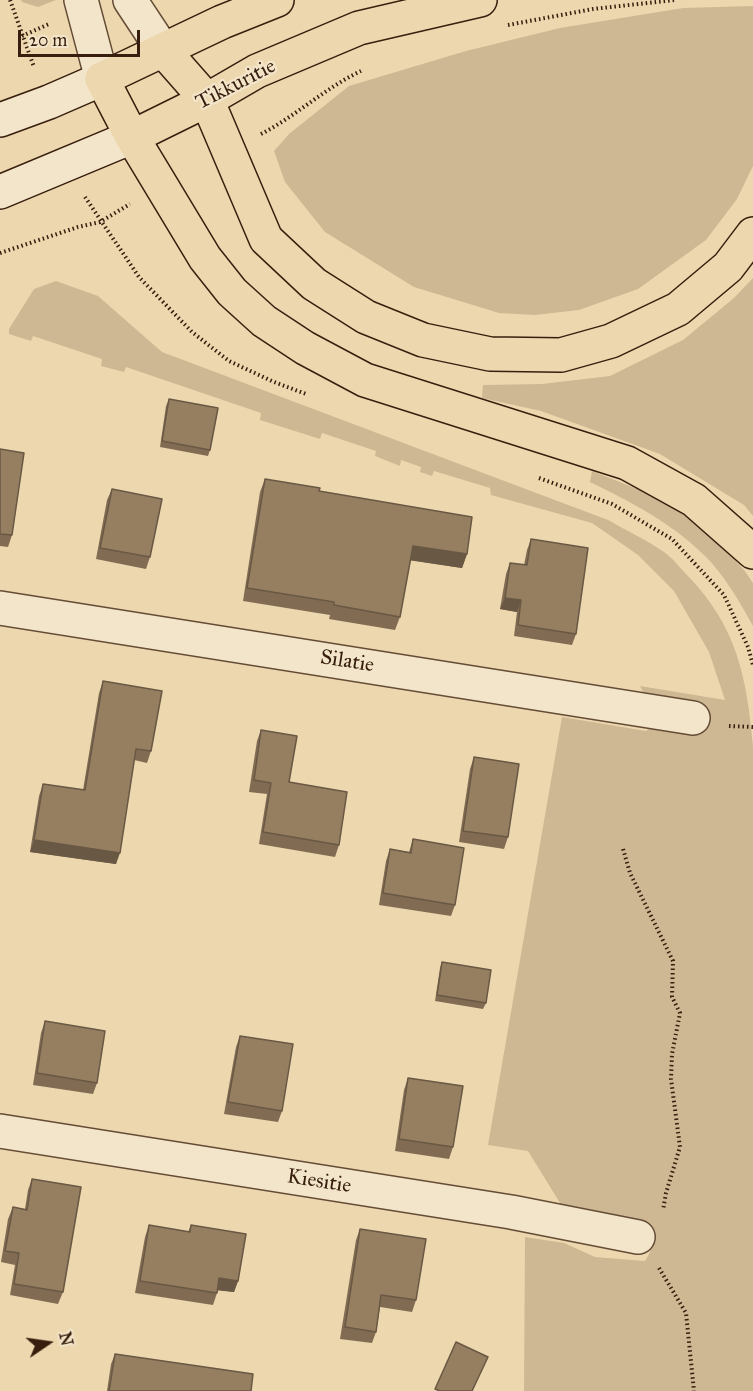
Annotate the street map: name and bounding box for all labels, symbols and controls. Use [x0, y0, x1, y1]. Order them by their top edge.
scale bar [21, 18, 142, 56]
text: 20 m [29, 29, 67, 51]
street label: Tikkuritie [192, 54, 280, 116]
street label: Silatie [318, 645, 376, 679]
street label: Kiesitie [285, 1165, 353, 1199]
north arrow [18, 1313, 78, 1373]
text: N [55, 1330, 77, 1348]

